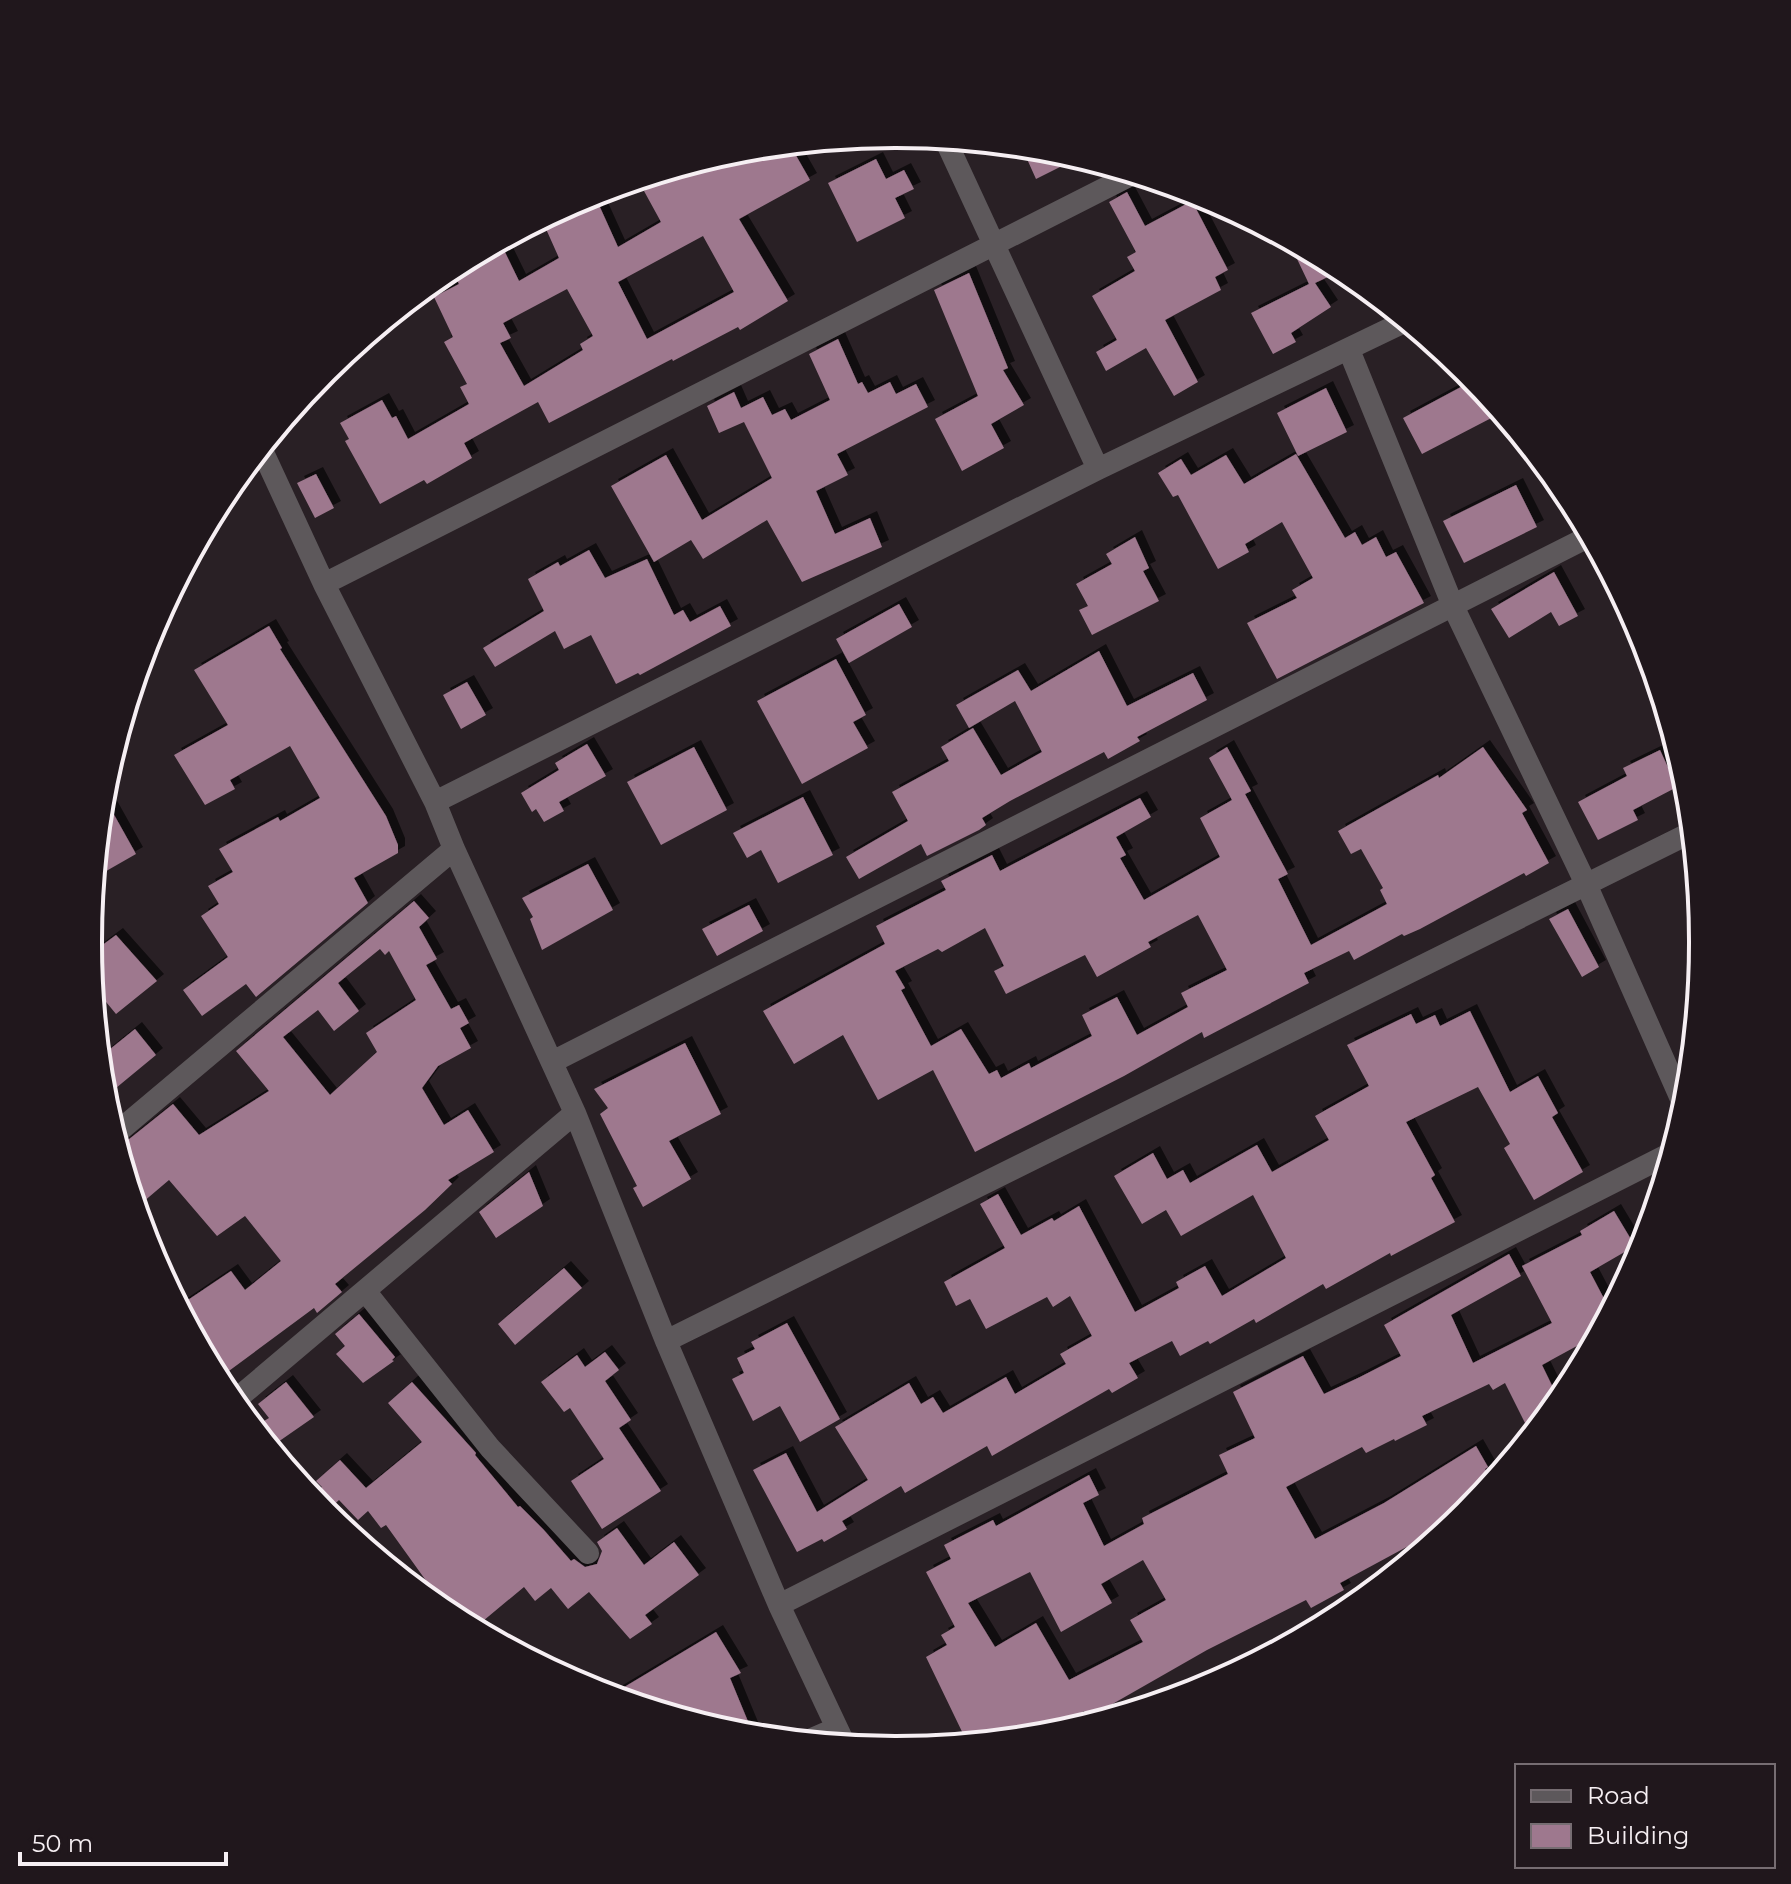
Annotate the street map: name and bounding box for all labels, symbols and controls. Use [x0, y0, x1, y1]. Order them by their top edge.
legend [1515, 1764, 1775, 1868]
text: Road [1587, 1781, 1650, 1810]
scale bar [20, 1816, 226, 1866]
text: Building [1587, 1821, 1690, 1850]
text: 50 m [32, 1829, 93, 1858]

